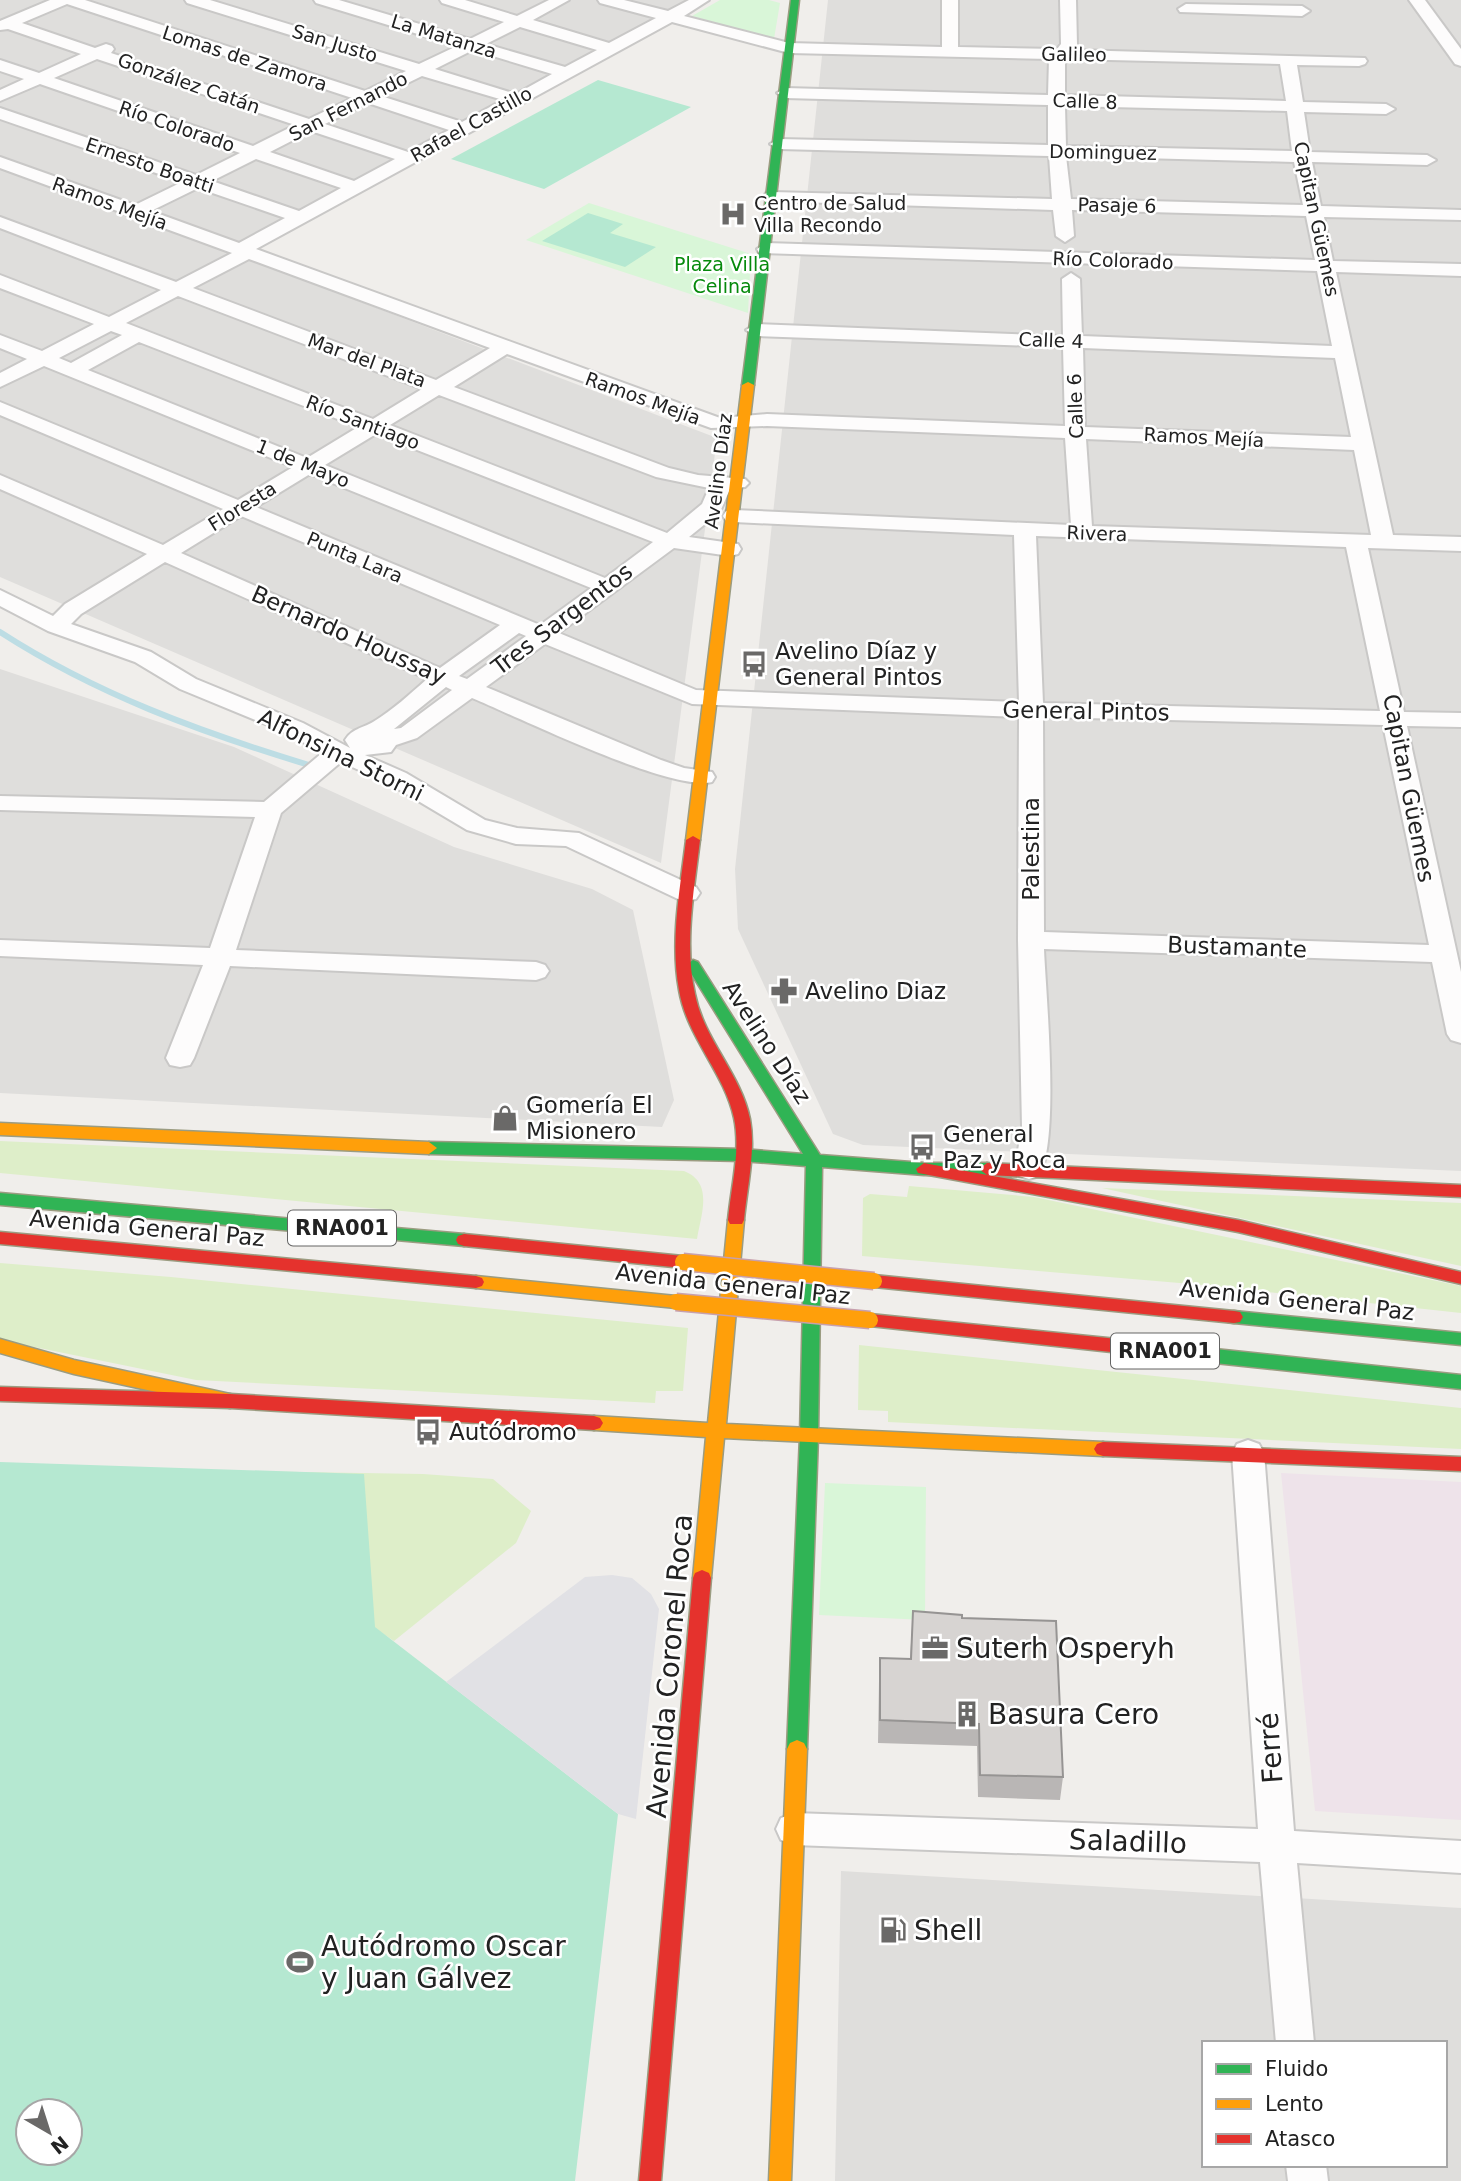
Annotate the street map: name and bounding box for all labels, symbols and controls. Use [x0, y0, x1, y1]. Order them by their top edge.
street label: La Matanza [389, 10, 499, 62]
street label: San Justo [290, 20, 380, 66]
street label: Lomas de Zamora [160, 21, 330, 95]
street label: Galileo [1041, 42, 1107, 66]
street label: González Catán [115, 48, 263, 118]
street label: San Fernando [285, 67, 411, 145]
street label: Rafael Castillo [406, 82, 536, 166]
street label: Calle 8 [1052, 89, 1118, 113]
street label: Río Colorado [116, 96, 238, 156]
street label: Ernesto Boatti [83, 133, 217, 197]
street label: Capitan Güemes [1290, 139, 1344, 299]
street label: Dominguez [1049, 140, 1157, 164]
street label: Ramos Mejía [49, 172, 171, 234]
place label: Centro de Salud Villa Recondo [754, 192, 906, 236]
street label: Pasaje 6 [1077, 193, 1157, 217]
hospital icon: Centro de Salud Villa Recondo [718, 199, 748, 229]
street label: Río Colorado [1052, 247, 1174, 273]
park label: Plaza Villa Celina [674, 253, 770, 297]
street label: Mar del Plata [305, 328, 429, 392]
street label: Calle 4 [1018, 328, 1084, 352]
street label: Ramos Mejía [582, 367, 704, 429]
street label: Calle 6 [1063, 373, 1087, 439]
street label: Río Santiago [303, 390, 423, 454]
street label: Avelino Díaz [700, 412, 736, 530]
street label: Ramos Mejía [1143, 423, 1265, 451]
street label: 1 de Mayo [253, 434, 353, 492]
street label: Floresta [204, 477, 280, 535]
street label: Rivera [1066, 521, 1128, 545]
street label: Punta Lara [304, 527, 406, 587]
street label: Tres Sargentos [486, 558, 637, 681]
street label: Bernardo Houssay [248, 580, 450, 690]
place label: Avelino Díaz y General Pintos [775, 638, 942, 690]
bus stop icon: Avelino Díaz y General Pintos [739, 649, 769, 679]
street label: Capitan Güemes [1378, 692, 1440, 884]
street label: General Pintos [1002, 697, 1170, 725]
street label: Alfonsina Storni [254, 704, 428, 806]
street label: Palestina [1018, 797, 1044, 901]
street label: Bustamante [1167, 932, 1307, 962]
street label: Avelino Díaz [718, 976, 816, 1108]
pharmacy icon: Avelino Diaz [769, 976, 799, 1006]
place label: Avelino Diaz [805, 978, 946, 1004]
place label: Gomería El Misionero [526, 1092, 653, 1144]
shop icon: Gomería El Misionero [490, 1103, 520, 1133]
place label: General Paz y Roca [943, 1121, 1066, 1173]
bus stop icon: General Paz y Roca [907, 1132, 937, 1162]
street label: Avenida General Paz [28, 1205, 266, 1251]
road number: RNA001 [288, 1210, 396, 1246]
street label: Avenida General Paz [614, 1259, 852, 1309]
street label: Avenida General Paz [1178, 1275, 1416, 1325]
road number: RNA001 [1111, 1334, 1219, 1368]
bus stop icon: Autódromo [413, 1417, 443, 1447]
place label: Autódromo [449, 1419, 577, 1445]
street label: Avenida Coronel Roca [640, 1513, 699, 1819]
place label: Suterh Osperyh [956, 1632, 1175, 1665]
office icon: Suterh Osperyh [920, 1633, 950, 1663]
place label: Basura Cero [988, 1698, 1159, 1731]
building icon: Basura Cero [952, 1699, 982, 1729]
street label: Ferré [1252, 1711, 1289, 1785]
street label: Saladillo [1068, 1823, 1188, 1860]
place label: Shell [914, 1914, 982, 1947]
fuel station icon: Shell [878, 1915, 908, 1945]
place label: Autódromo Oscar y Juan Gálvez [321, 1930, 566, 1995]
sports icon: Autódromo Oscar y Juan Gálvez [285, 1947, 315, 1977]
legend [1202, 2041, 1447, 2167]
text: Fluido [1265, 2057, 1328, 2081]
text: Lento [1265, 2092, 1324, 2116]
north arrow [14, 2097, 84, 2167]
text: Atasco [1265, 2127, 1335, 2151]
text: N [47, 2132, 73, 2159]

